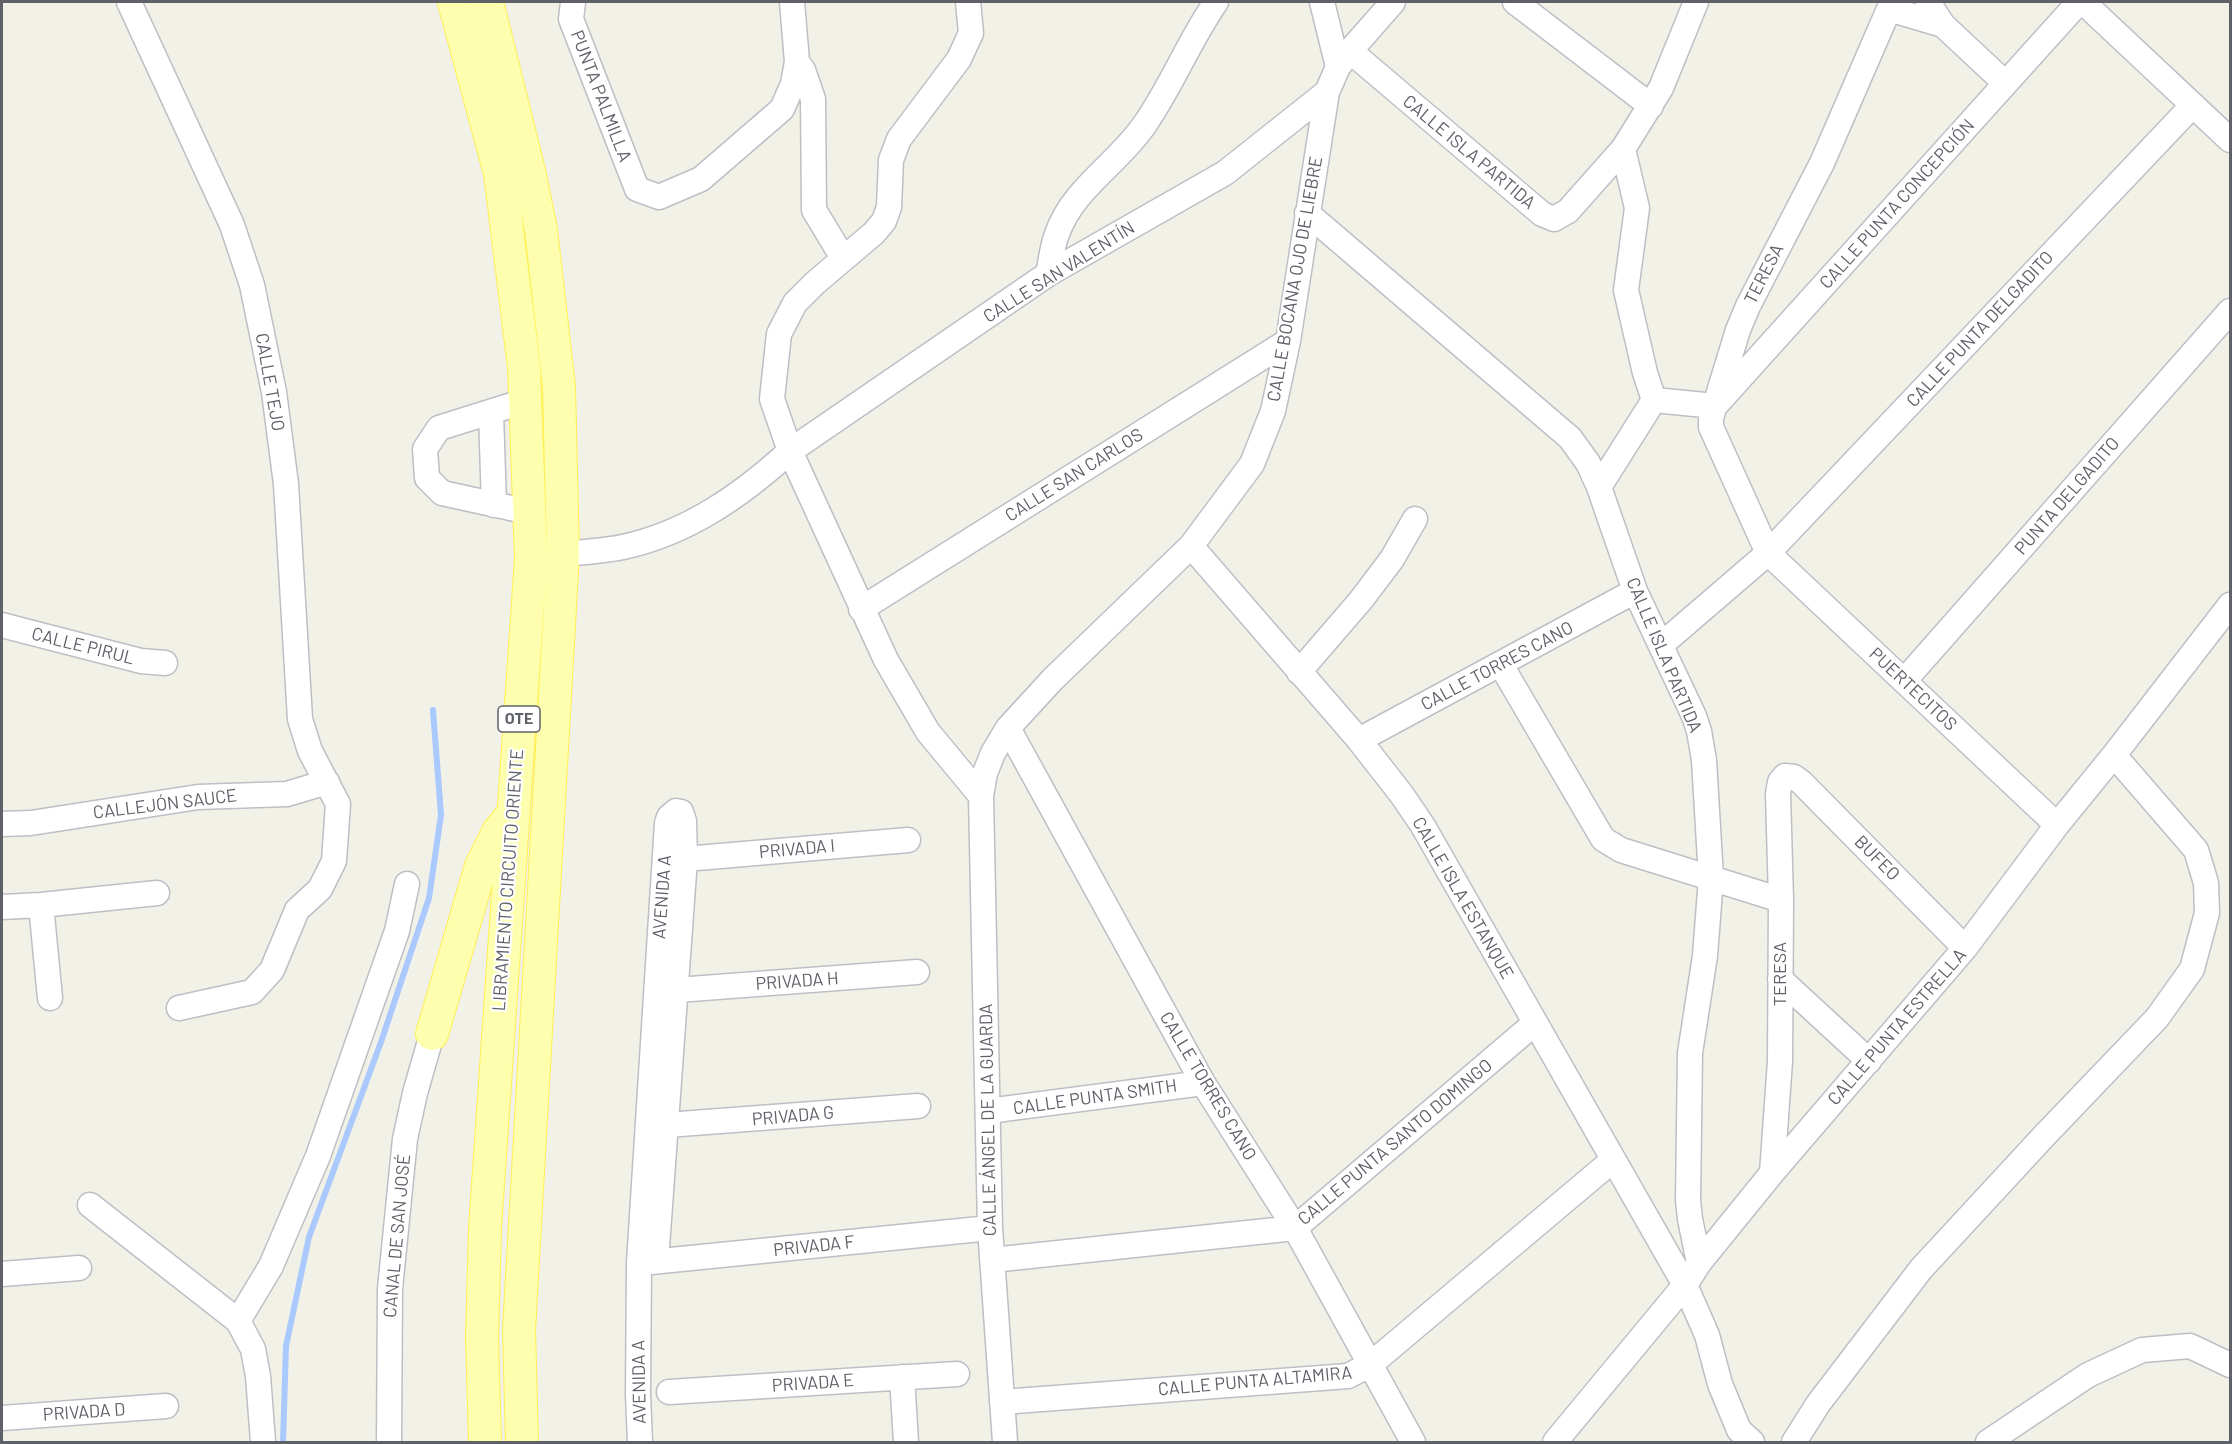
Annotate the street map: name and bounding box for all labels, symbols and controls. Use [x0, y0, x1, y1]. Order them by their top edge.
street label: PUNTA PALMILLA [566, 27, 636, 165]
street label: CALLE ISLA PARTIDA [1398, 90, 1540, 214]
street label: CALLE PUNTA CONCEPCIÓN [1815, 115, 1979, 293]
street label: CALLE BOCANA OJO DE LIEBRE [1263, 155, 1327, 403]
street label: CALLE SAN VALENTÍN [979, 217, 1139, 327]
street label: TERESA [1740, 240, 1788, 308]
street label: CALLE PUNTA DELGADITO [1902, 246, 2058, 412]
street label: CALLE TEJO [251, 331, 289, 433]
street label: CALLE SAN CARLOS [1001, 424, 1147, 526]
street label: PUNTA DELGADITO [2010, 433, 2124, 559]
street label: CALLE ISLA PARTIDA [1622, 574, 1706, 736]
street label: CALLE TORRES CANO [1417, 617, 1577, 715]
street label: CALLE PIRUL [29, 623, 137, 669]
street label: PUERTECITOS [1865, 643, 1961, 735]
road number: OTE [498, 706, 540, 732]
street label: LIBRAMIENTO CIRCUITO ORIENTE [488, 748, 528, 1012]
street label: CALLEJÓN SAUCE [92, 784, 238, 824]
street label: CALLE ISLA ESTANQUE [1408, 813, 1518, 983]
street label: BUFEO [1850, 831, 1904, 885]
street label: PRIVADA I [758, 835, 836, 863]
street label: AVENIDA A [648, 854, 676, 940]
street label: TERESA [1769, 942, 1791, 1006]
street label: CALLE PUNTA ESTRELLA [1823, 944, 1971, 1110]
street label: PRIVADA H [755, 967, 839, 995]
street label: CALLE ÁNGEL DE LA GUARDA [975, 1003, 1001, 1237]
street label: CALLE TORRES CANO [1155, 1008, 1261, 1164]
street label: CALLE PUNTA SANTO DOMINGO [1293, 1054, 1497, 1230]
street label: CALLE PUNTA SMITH [1012, 1075, 1178, 1119]
street label: PRIVADA G [751, 1102, 835, 1130]
street label: CANAL DE SAN JOSÉ [379, 1153, 415, 1319]
street label: PRIVADA F [772, 1231, 856, 1261]
street label: AVENIDA A [627, 1340, 651, 1424]
street label: CALLE PUNTA ALTAMIRA [1157, 1362, 1353, 1400]
street label: PRIVADA E [771, 1369, 855, 1397]
street label: PRIVADA D [42, 1398, 126, 1426]

